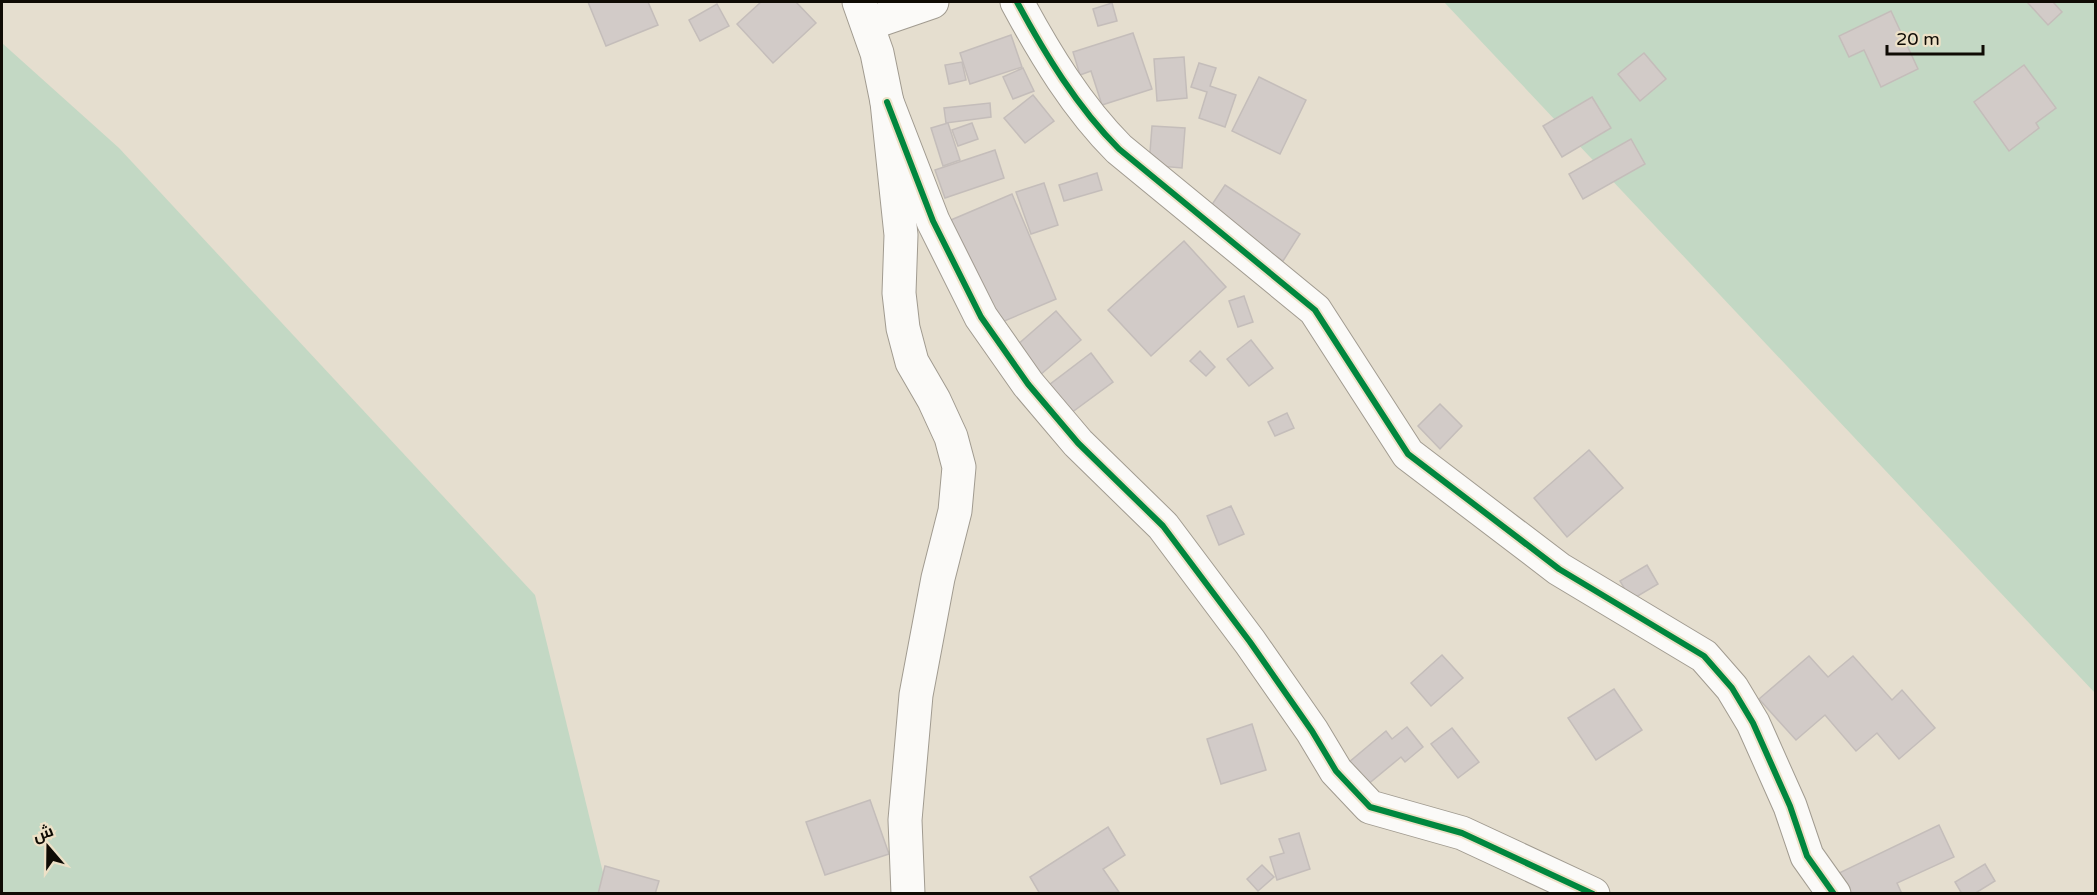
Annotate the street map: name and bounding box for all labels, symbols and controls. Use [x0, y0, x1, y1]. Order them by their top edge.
scale bar [1887, 18, 1983, 56]
text: 20 m [1896, 28, 1940, 50]
north arrow [18, 817, 78, 877]
text: ش [30, 821, 56, 847]

